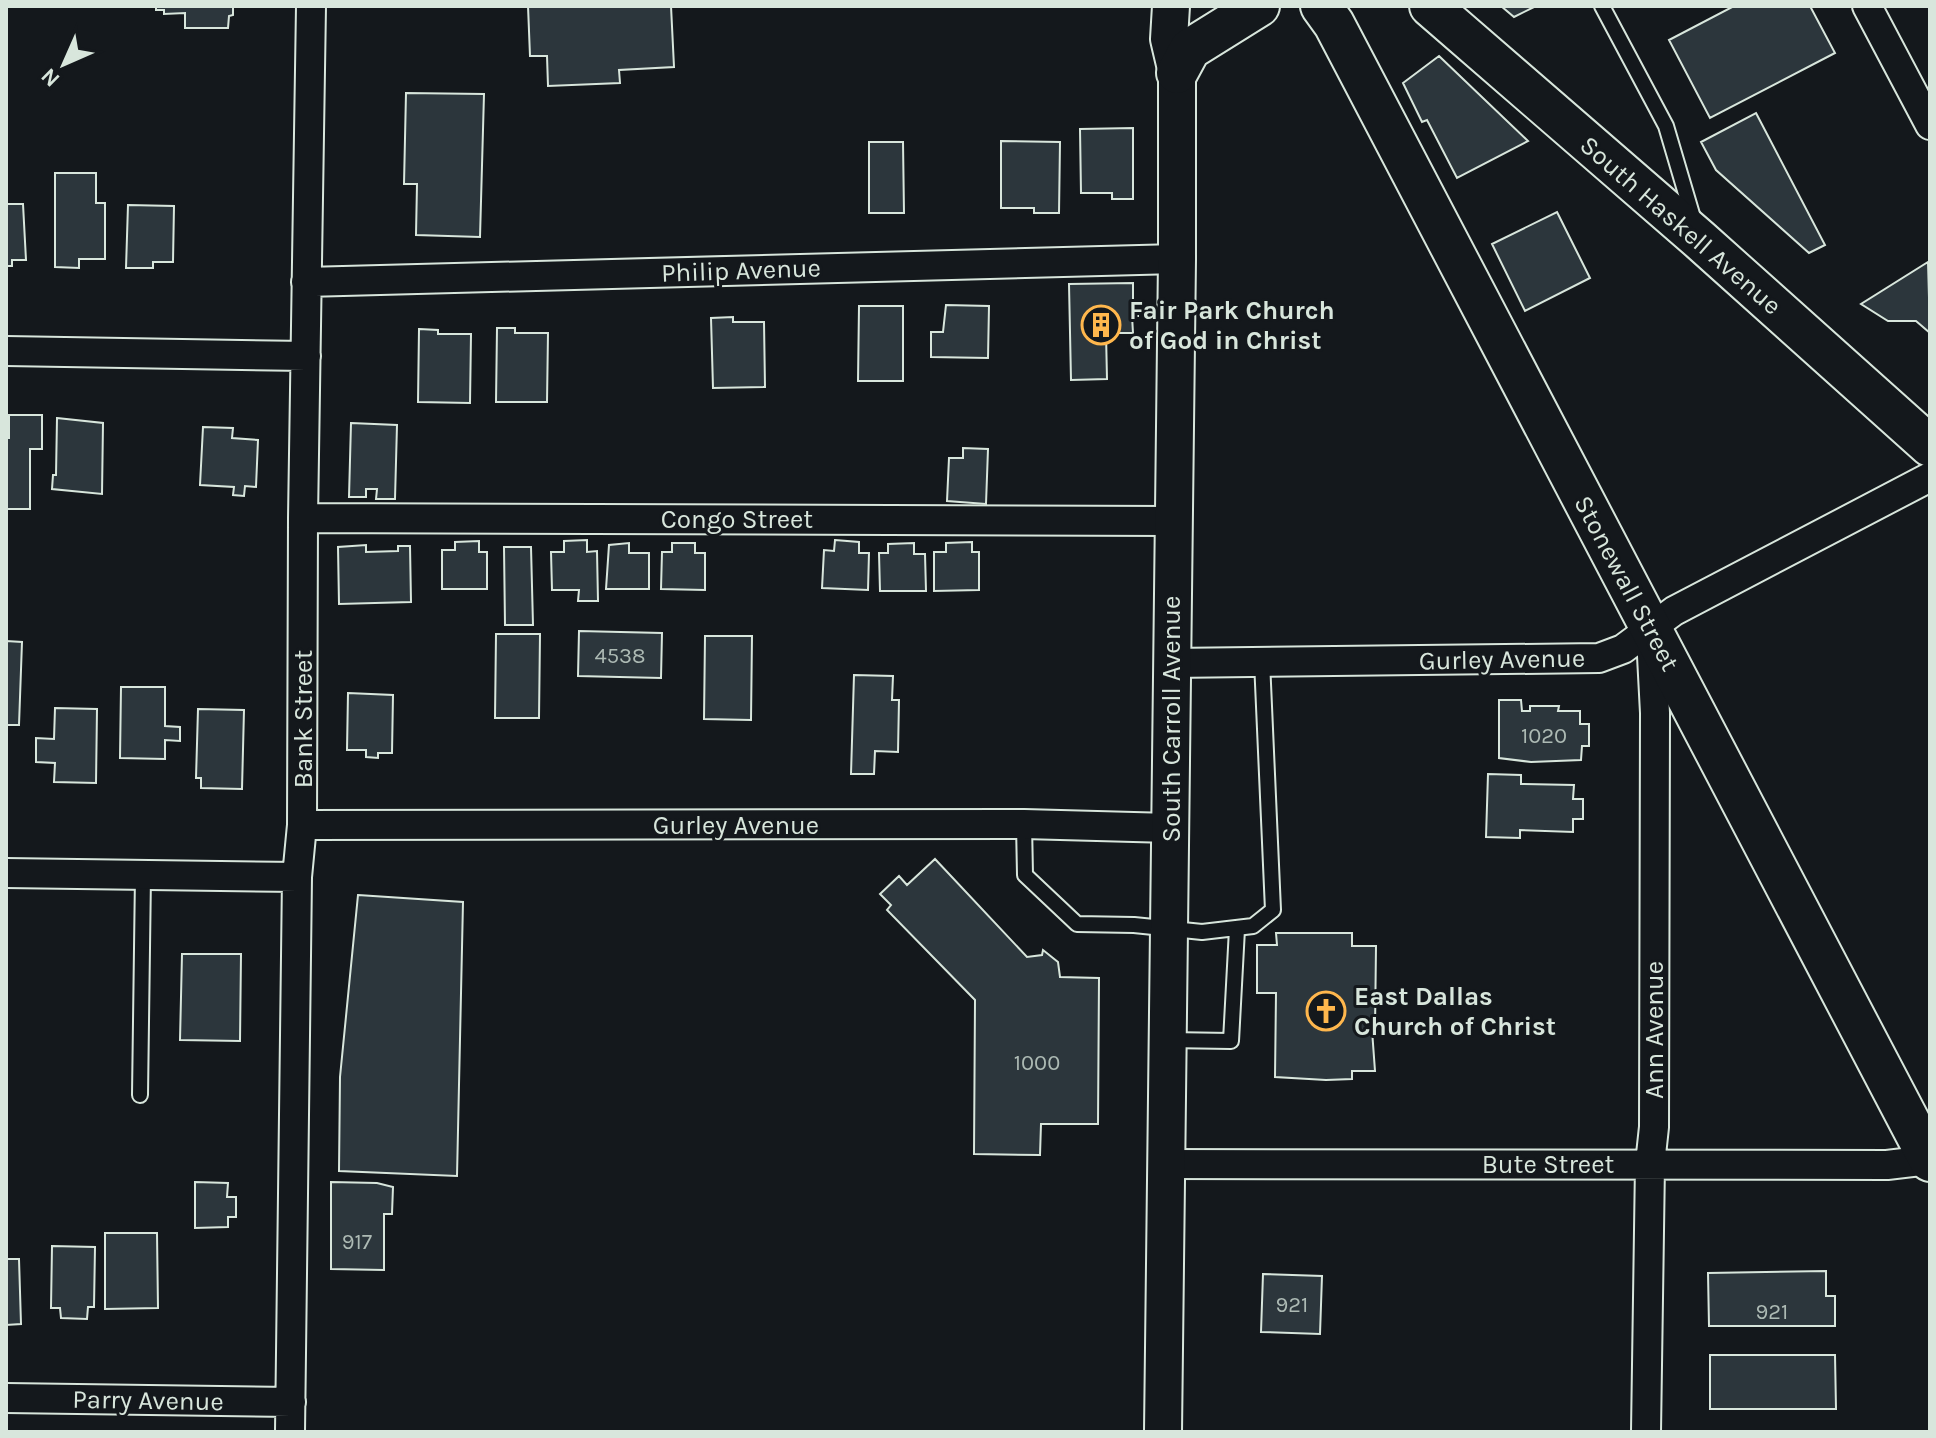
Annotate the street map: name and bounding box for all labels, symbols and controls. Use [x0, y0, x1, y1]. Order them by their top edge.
north arrow [24, 24, 104, 104]
text: N [36, 63, 65, 92]
street label: South Haskell Avenue [1574, 129, 1788, 321]
street label: Philip Avenue [661, 252, 821, 289]
place label: Fair Park Church of God in Christ [1129, 295, 1335, 356]
building icon: Fair Park Church of God in Christ [1080, 304, 1122, 346]
street label: Stonewall Street [1567, 490, 1686, 676]
street label: Congo Street [661, 504, 813, 535]
street label: South Carroll Avenue [1156, 596, 1187, 842]
house number: 4538 [594, 643, 646, 669]
street label: Gurley Avenue [1419, 643, 1585, 676]
street label: Bank Street [288, 650, 319, 788]
house number: 1020 [1521, 723, 1567, 749]
street label: Gurley Avenue [653, 810, 819, 841]
street label: Ann Avenue [1639, 961, 1670, 1099]
place label: East Dallas Church of Christ [1354, 981, 1556, 1042]
church icon: East Dallas Church of Christ [1305, 990, 1347, 1032]
house number: 1000 [1014, 1050, 1060, 1076]
street label: Bute Street [1482, 1149, 1615, 1180]
house number: 917 [342, 1229, 372, 1255]
house number: 921 [1276, 1292, 1308, 1318]
house number: 921 [1756, 1299, 1788, 1325]
street label: Parry Avenue [72, 1384, 224, 1417]

